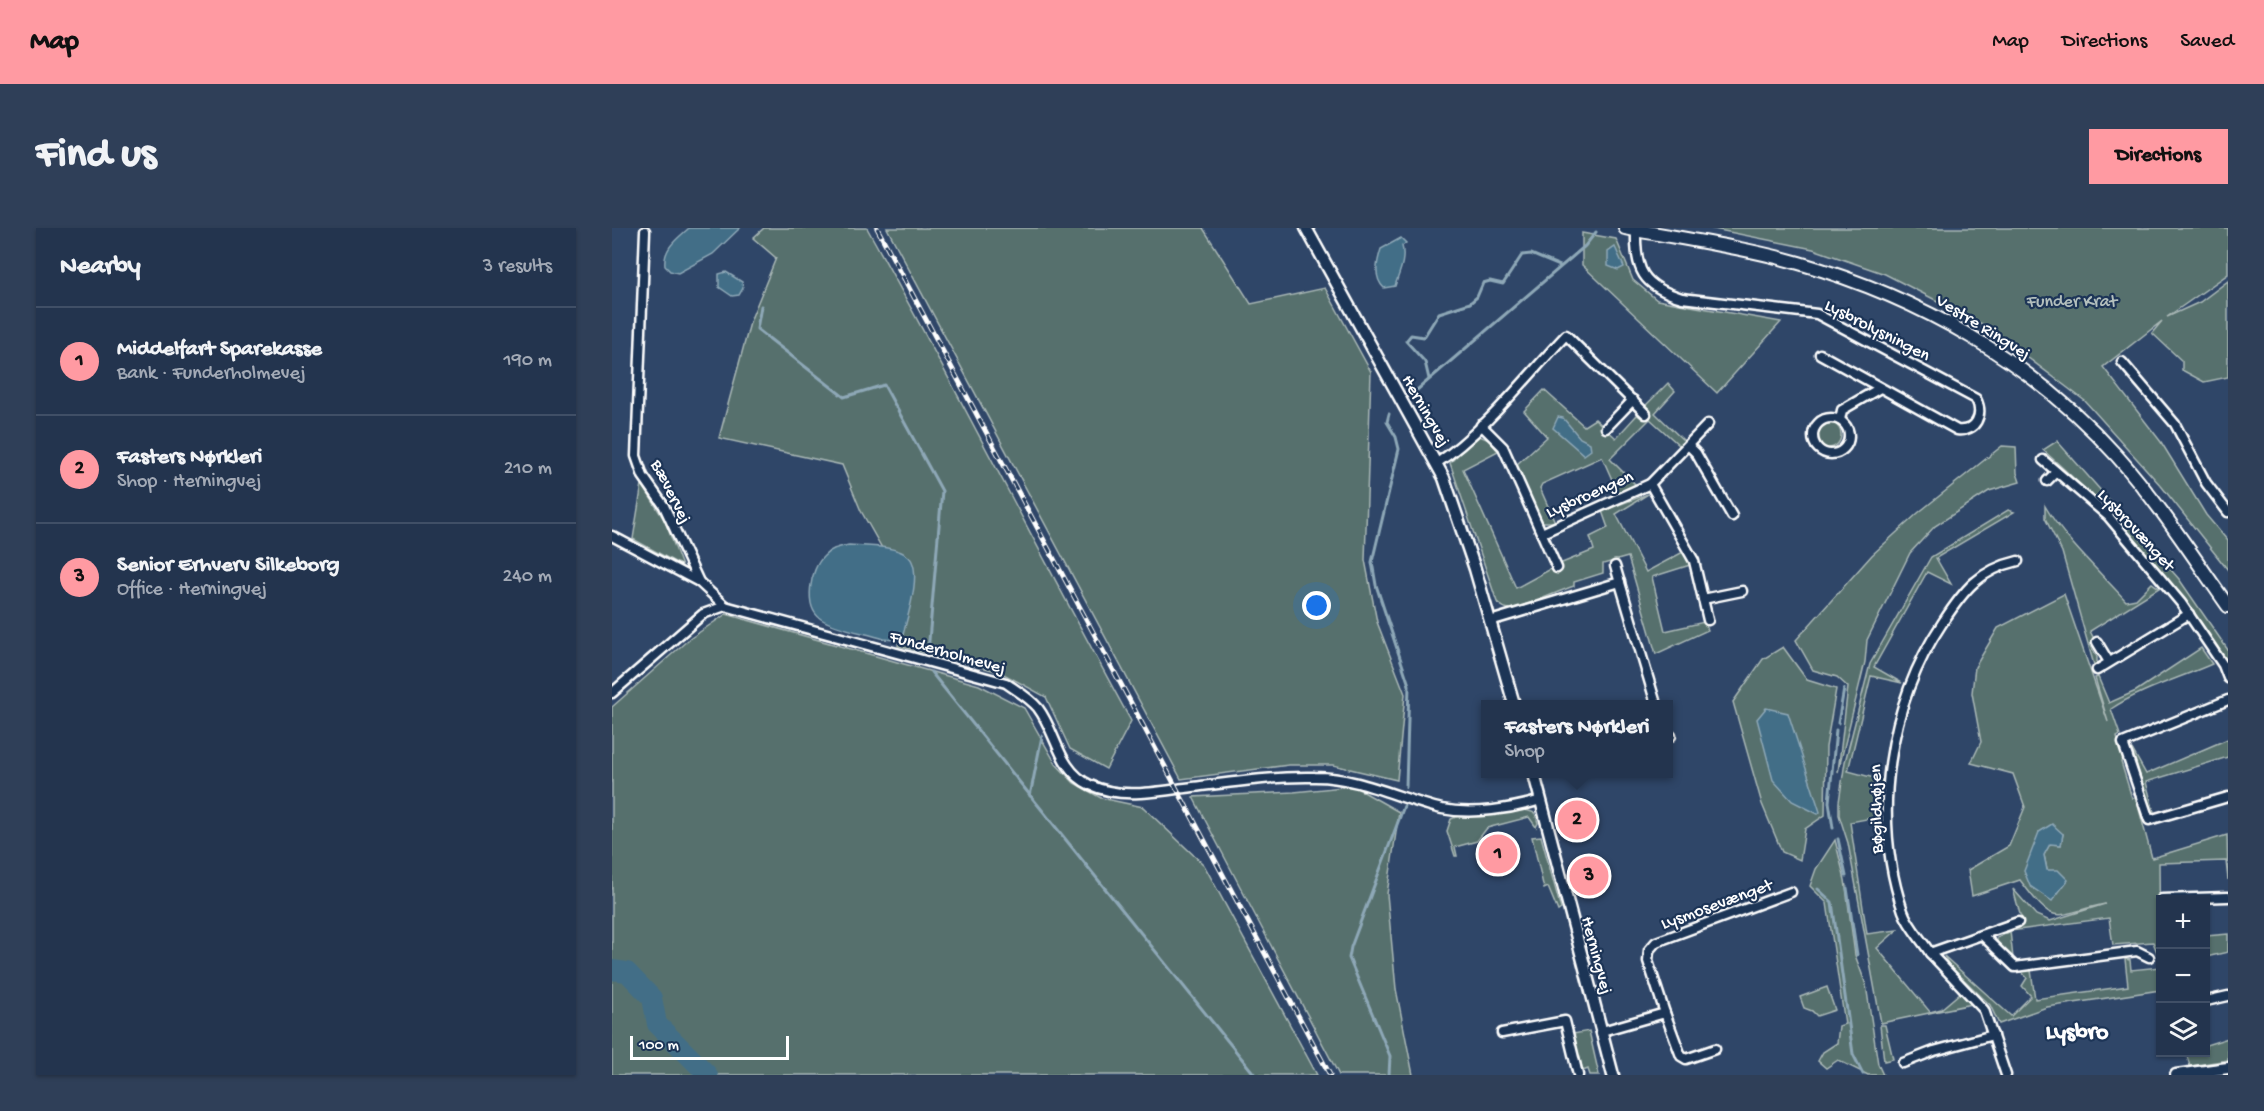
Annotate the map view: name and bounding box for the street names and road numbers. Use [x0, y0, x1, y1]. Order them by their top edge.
street label: Vestre Ringvej [1931, 290, 2034, 366]
street label: Lysbrolysningen [1820, 296, 1934, 367]
street label: Herningvej [1396, 372, 1454, 451]
street label: Bævervej [644, 456, 695, 528]
street label: Lysbroengen [1543, 467, 1637, 524]
street label: Lysbrovænget [2092, 485, 2180, 577]
street label: Funderholmevej [886, 627, 1008, 680]
street label: Bøgildhøjen [1866, 764, 1889, 855]
street label: Lysmosevænget [1658, 875, 1777, 935]
street label: Herningvej [1575, 914, 1616, 997]

